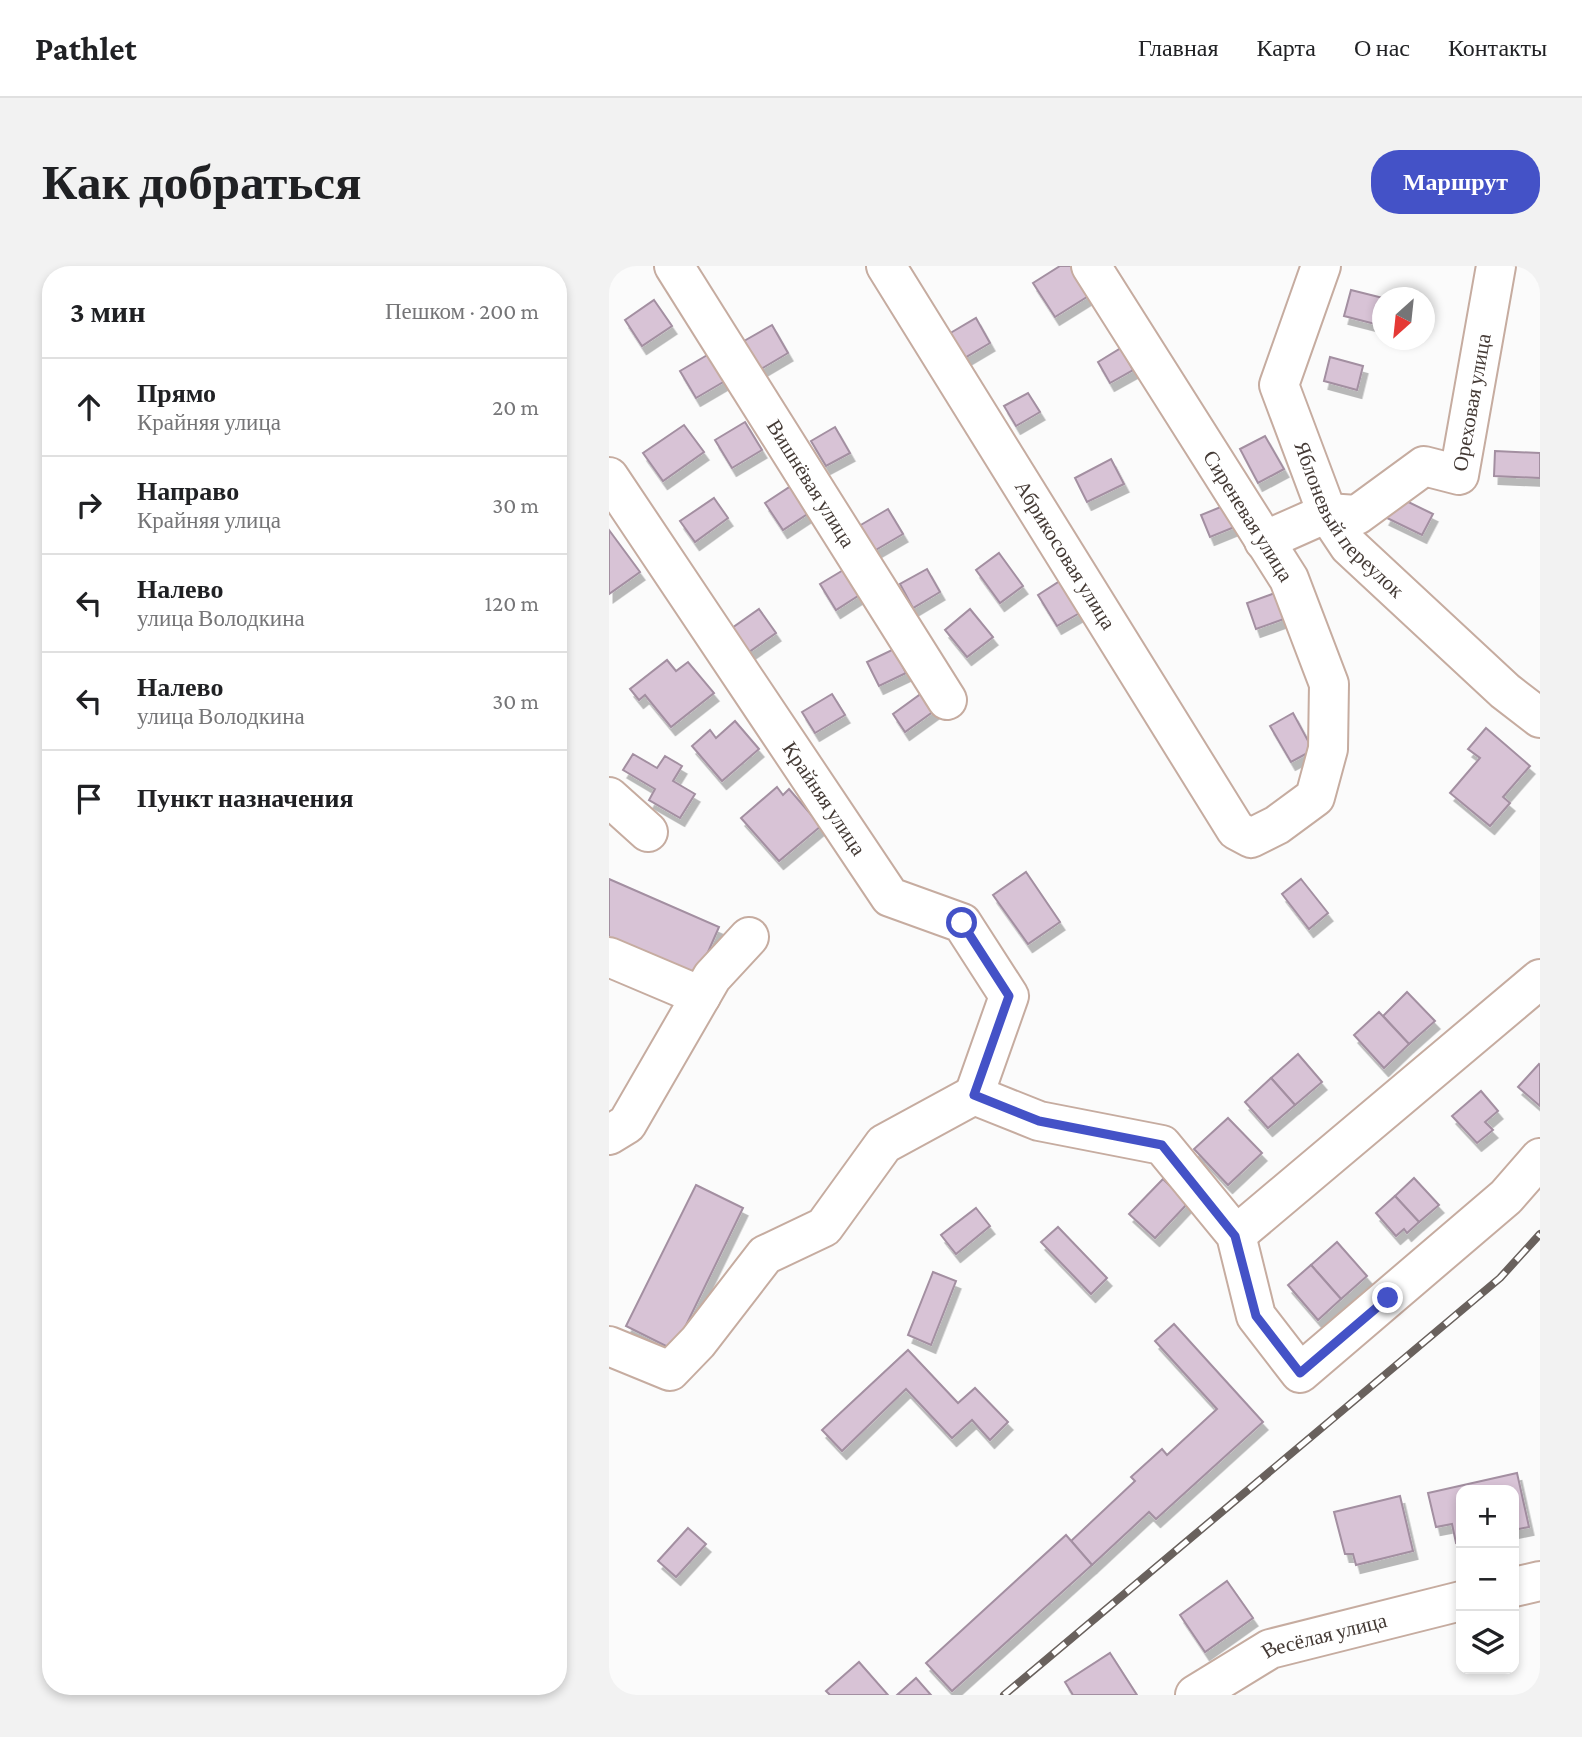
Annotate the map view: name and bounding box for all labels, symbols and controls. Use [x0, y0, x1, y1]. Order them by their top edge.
text: Pathlet [35, 30, 137, 67]
text: Главная [1138, 34, 1219, 61]
text: Карта [1257, 34, 1316, 61]
text: О нас [1354, 34, 1410, 61]
text: Контакты [1448, 34, 1547, 61]
button: Маршрут [1371, 150, 1540, 214]
text: Как добраться [42, 155, 362, 210]
north arrow [1372, 287, 1435, 350]
text: 3 мин [70, 295, 145, 328]
text: Пешком · 200 m [385, 298, 539, 324]
street label: Ореховая улица [1448, 331, 1496, 473]
text: Прямо [137, 379, 216, 408]
icon: ahead [70, 388, 108, 426]
text: 20 m [492, 394, 539, 420]
text: Крайняя улица [137, 409, 281, 435]
street label: Вишнёвая улица [762, 415, 860, 552]
street label: Яблоневый переулок [1289, 438, 1409, 603]
street label: Сиреневая улица [1198, 446, 1298, 587]
street label: Абрикосовая улица [1010, 476, 1121, 634]
text: Направо [137, 477, 239, 506]
icon: right [70, 486, 108, 524]
text: 30 m [492, 492, 539, 518]
text: Крайняя улица [137, 507, 281, 533]
text: Налево [137, 575, 223, 604]
icon: left [70, 584, 108, 622]
text: 120 m [485, 590, 539, 616]
text: улица Володкина [137, 605, 305, 631]
text: Налево [137, 673, 223, 702]
icon: left [70, 682, 108, 720]
text: 30 m [492, 688, 539, 714]
text: улица Володкина [137, 703, 305, 729]
street label: Крайняя улица [778, 737, 871, 861]
icon: arrive [70, 780, 108, 818]
text: Пункт назначения [137, 784, 354, 813]
route start [946, 907, 977, 938]
route end [1372, 1282, 1403, 1313]
map controls [1456, 1485, 1519, 1674]
button: + [1456, 1485, 1519, 1548]
button: − [1456, 1548, 1519, 1611]
street label: Весёлая улица [1257, 1608, 1390, 1663]
button: layers [1456, 1611, 1519, 1674]

